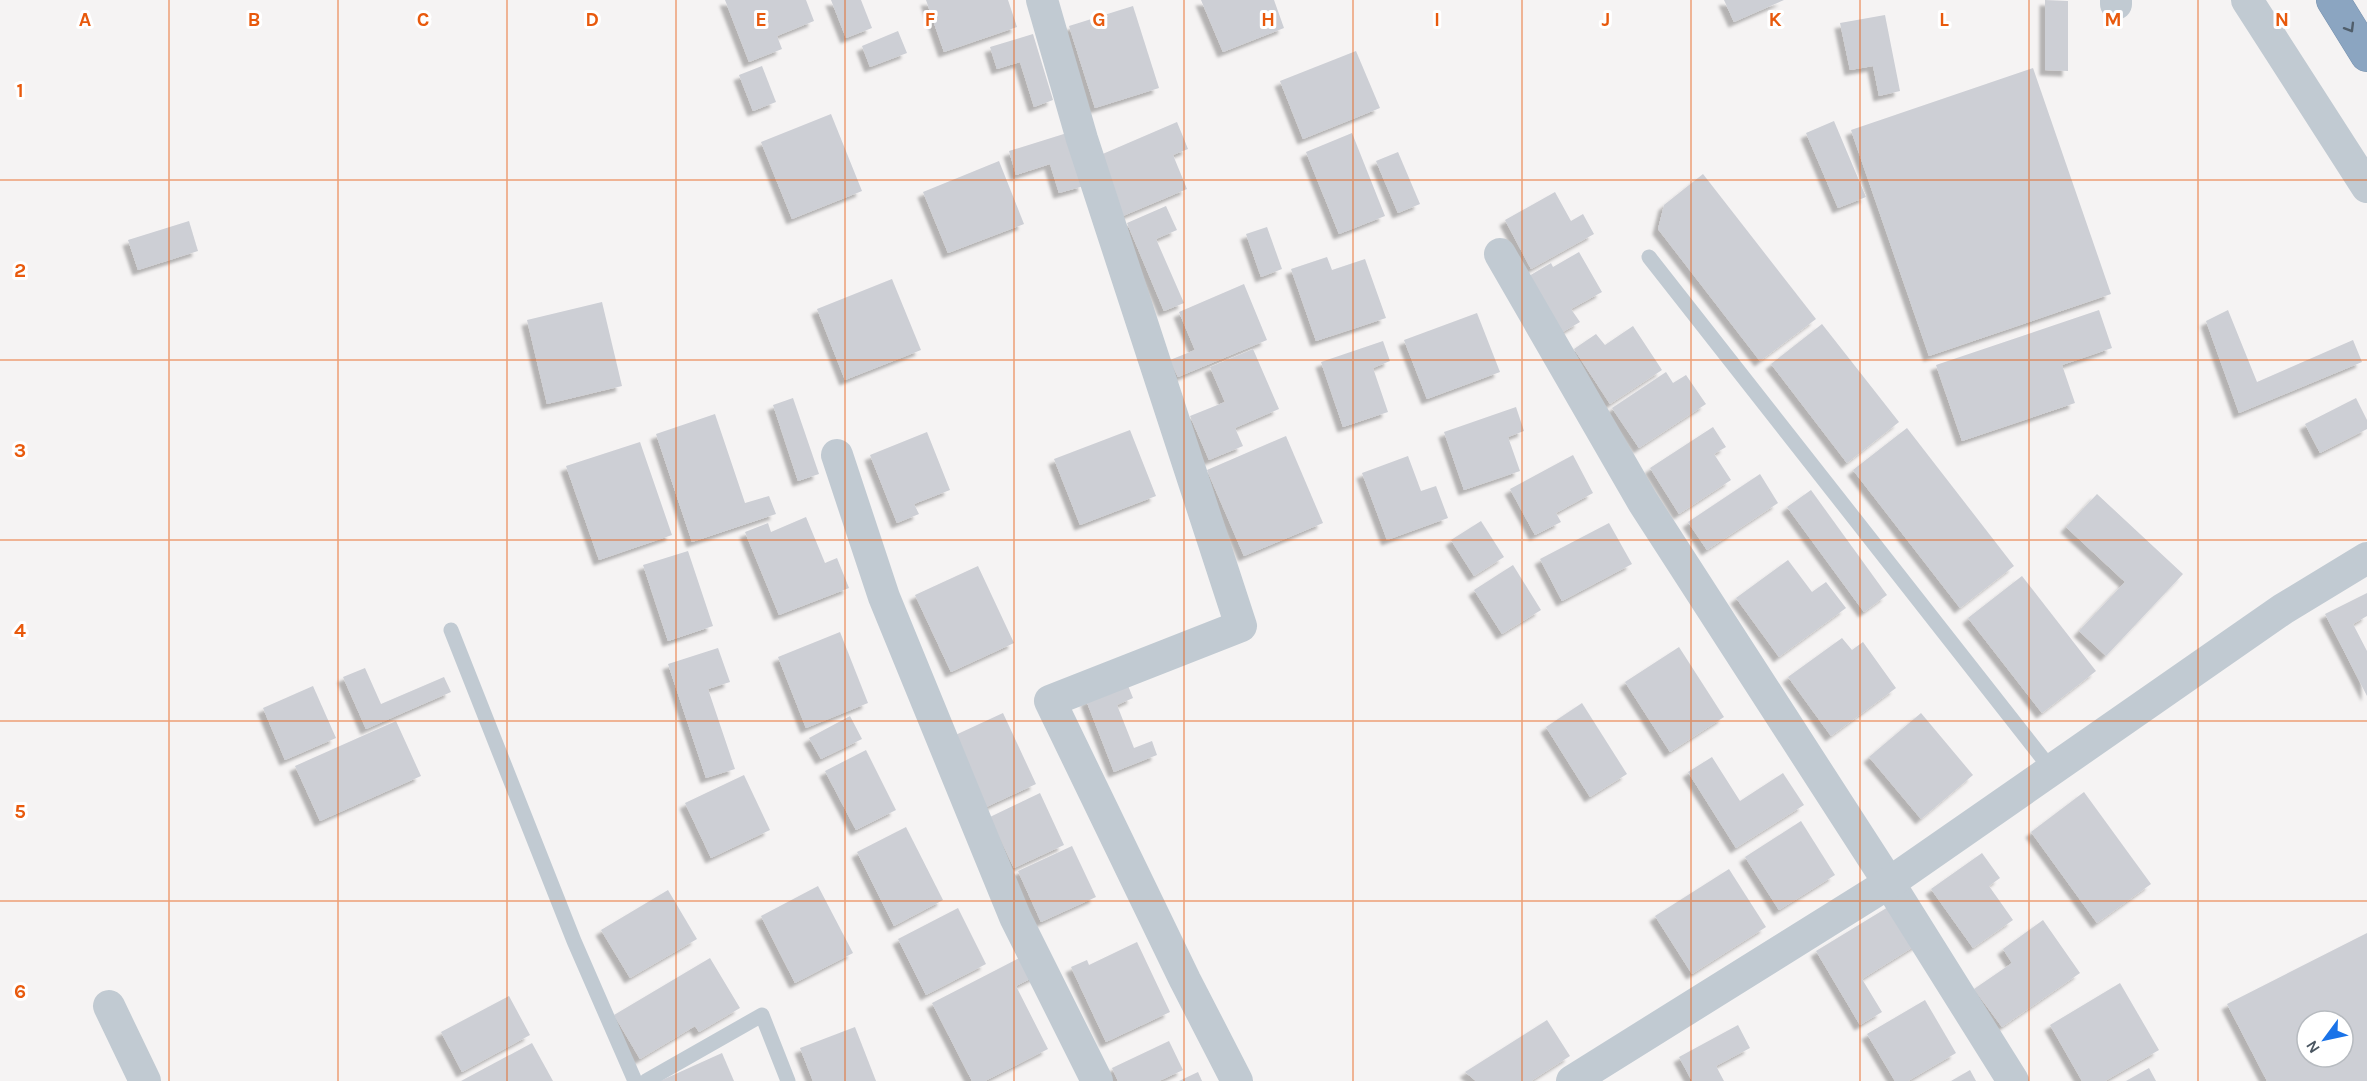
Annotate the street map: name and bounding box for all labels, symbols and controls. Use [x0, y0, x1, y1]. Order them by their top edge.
text: A [79, 8, 92, 31]
text: B [248, 8, 260, 31]
text: C [417, 8, 429, 31]
text: D [585, 8, 599, 31]
text: E [755, 8, 767, 31]
text: F [925, 8, 936, 31]
text: G [1092, 8, 1106, 31]
text: H [1261, 8, 1275, 31]
text: I [1434, 8, 1440, 31]
text: J [1602, 8, 1610, 31]
text: K [1768, 8, 1782, 31]
text: L [1939, 8, 1949, 31]
text: M [2104, 8, 2122, 31]
text: N [2275, 8, 2289, 31]
one-way arrow [2343, 22, 2355, 32]
text: 1 [16, 79, 24, 102]
text: 2 [14, 259, 26, 282]
text: 3 [14, 439, 26, 462]
text: 4 [14, 619, 26, 642]
text: 5 [14, 800, 26, 823]
text: 6 [14, 980, 26, 1003]
north arrow [2295, 1009, 2355, 1069]
text: N [2302, 1037, 2324, 1057]

